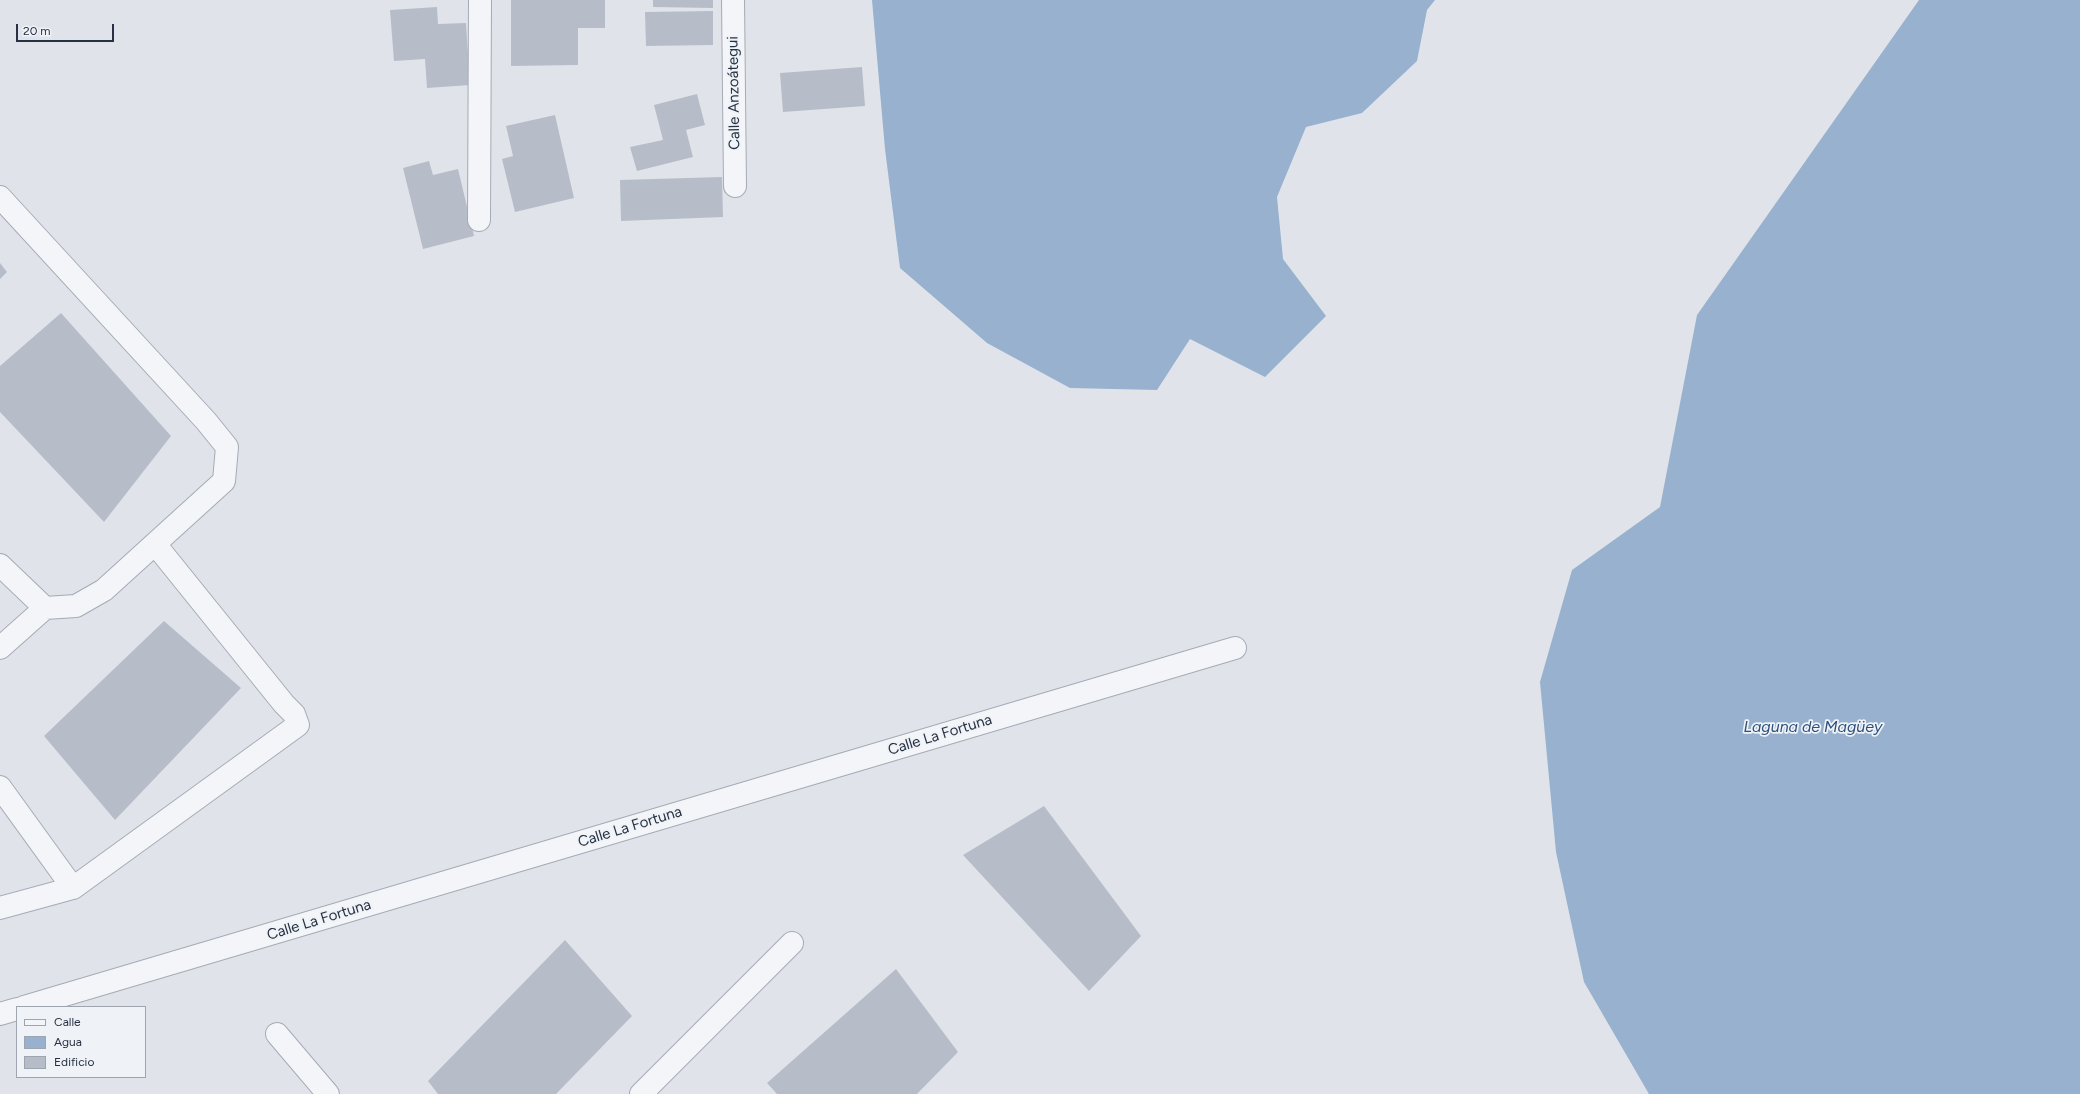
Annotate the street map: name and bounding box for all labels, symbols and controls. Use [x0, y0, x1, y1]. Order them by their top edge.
scale bar [18, 16, 116, 42]
text: 20 m [23, 24, 51, 38]
street label: Calle Anzoátegui [724, 36, 744, 150]
street label: Calle La Fortuna [886, 711, 994, 759]
water label: Laguna de Magüey [1744, 717, 1882, 737]
street label: Calle La Fortuna [576, 803, 684, 851]
street label: Calle La Fortuna [265, 896, 373, 944]
legend [16, 1006, 146, 1078]
text: Calle [54, 1015, 81, 1029]
text: Agua [54, 1035, 82, 1049]
text: Edificio [54, 1055, 94, 1069]

